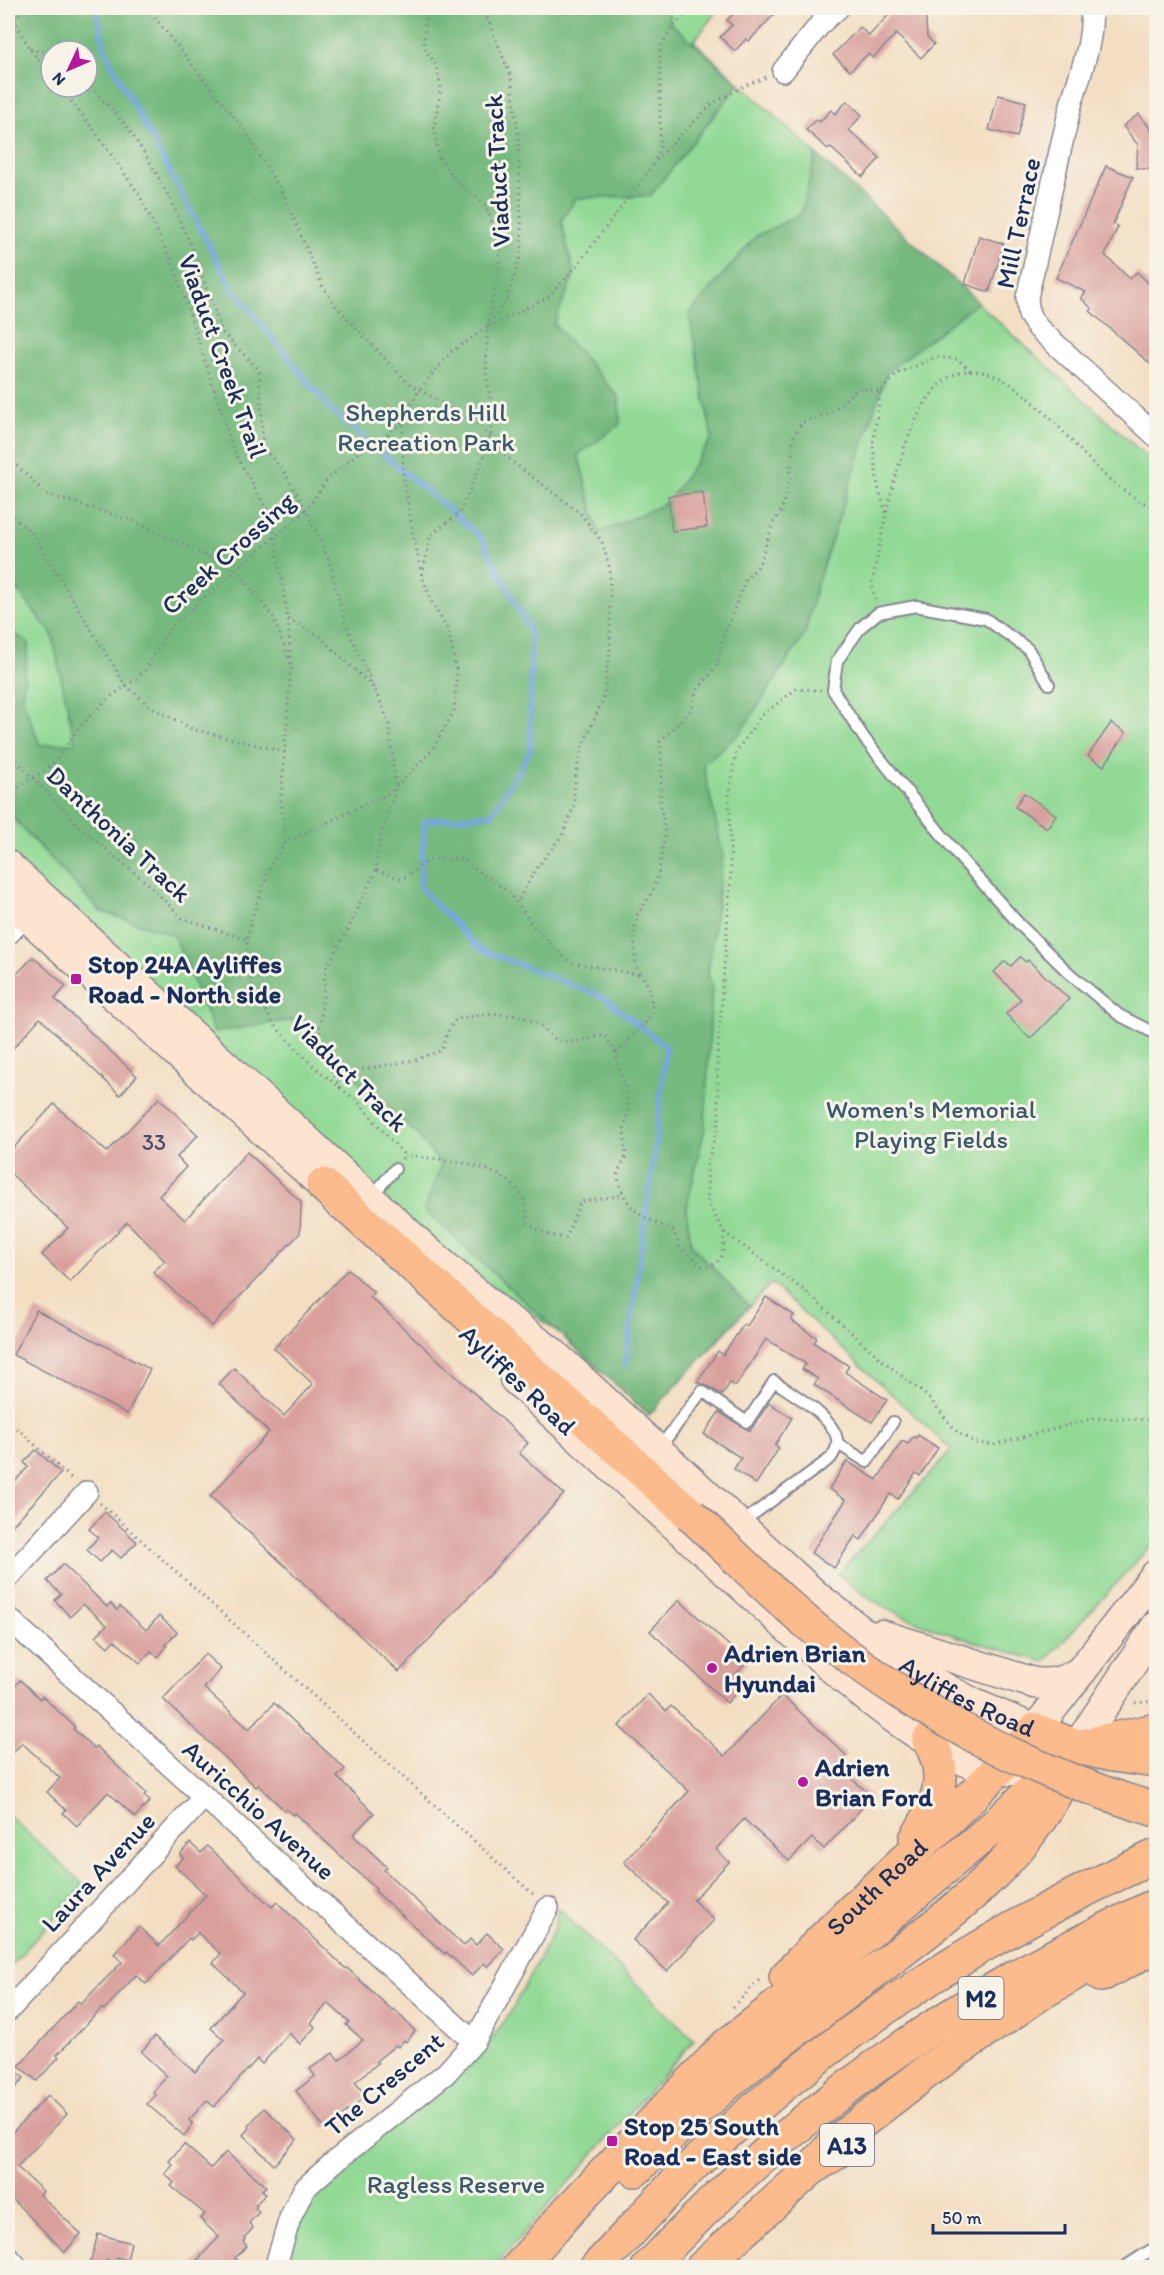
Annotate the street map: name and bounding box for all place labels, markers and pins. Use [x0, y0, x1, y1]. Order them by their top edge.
place label: Stop 24A Ayliffes Road - North side [88, 948, 282, 1010]
marker: Stop 24A Ayliffes Road - North side [69, 972, 83, 986]
place label: Adrien Brian Hyundai [723, 1637, 866, 1699]
marker: Adrien Brian Hyundai [705, 1661, 719, 1675]
place label: Adrien Brian Ford [814, 1751, 933, 1813]
marker: Adrien Brian Ford [796, 1775, 810, 1789]
place label: Stop 25 South Road - East side [624, 2110, 802, 2172]
marker: Stop 25 South Road - East side [605, 2134, 619, 2148]

